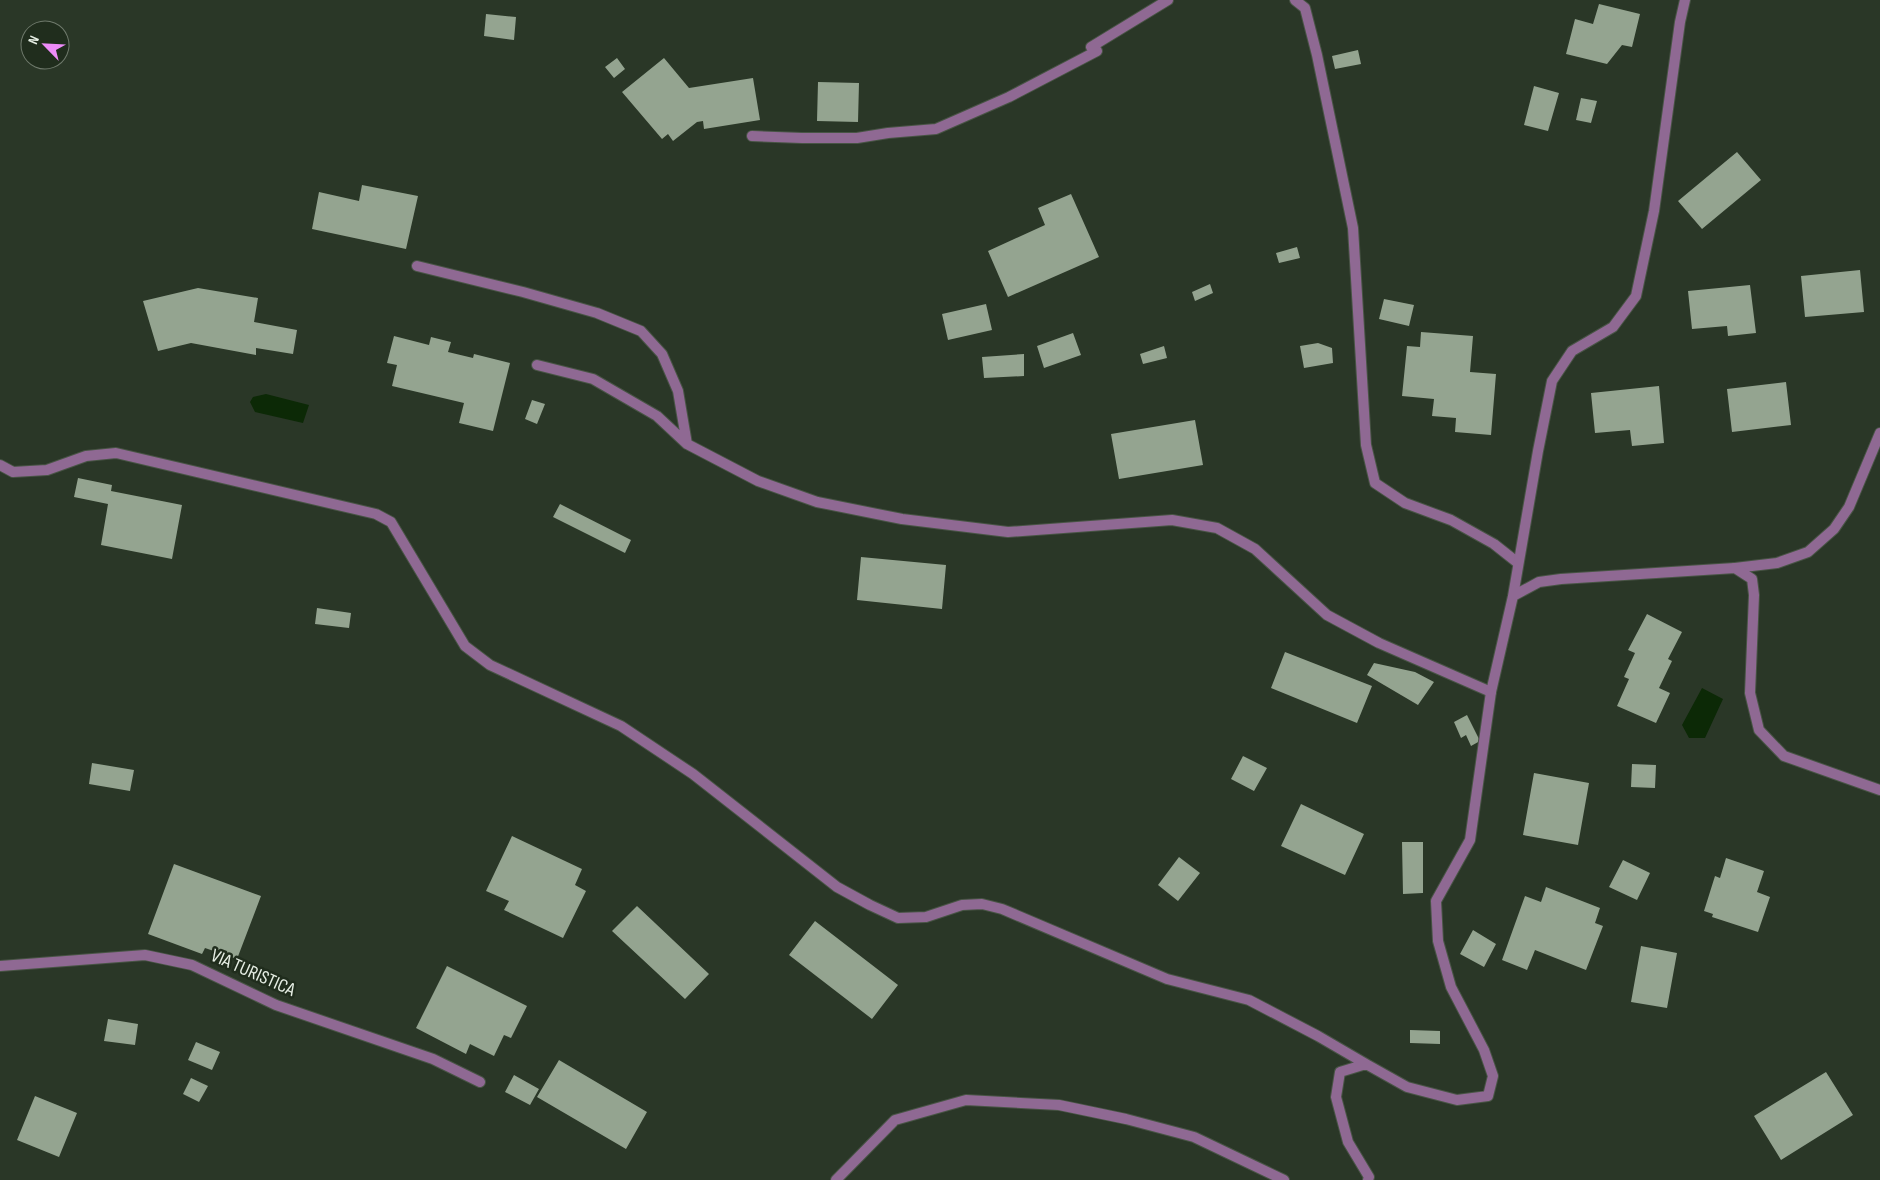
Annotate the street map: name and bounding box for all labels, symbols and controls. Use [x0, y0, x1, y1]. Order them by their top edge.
north arrow [20, 20, 70, 70]
text: N [24, 33, 43, 47]
street label: VIA TURISTICA [207, 944, 300, 1002]

